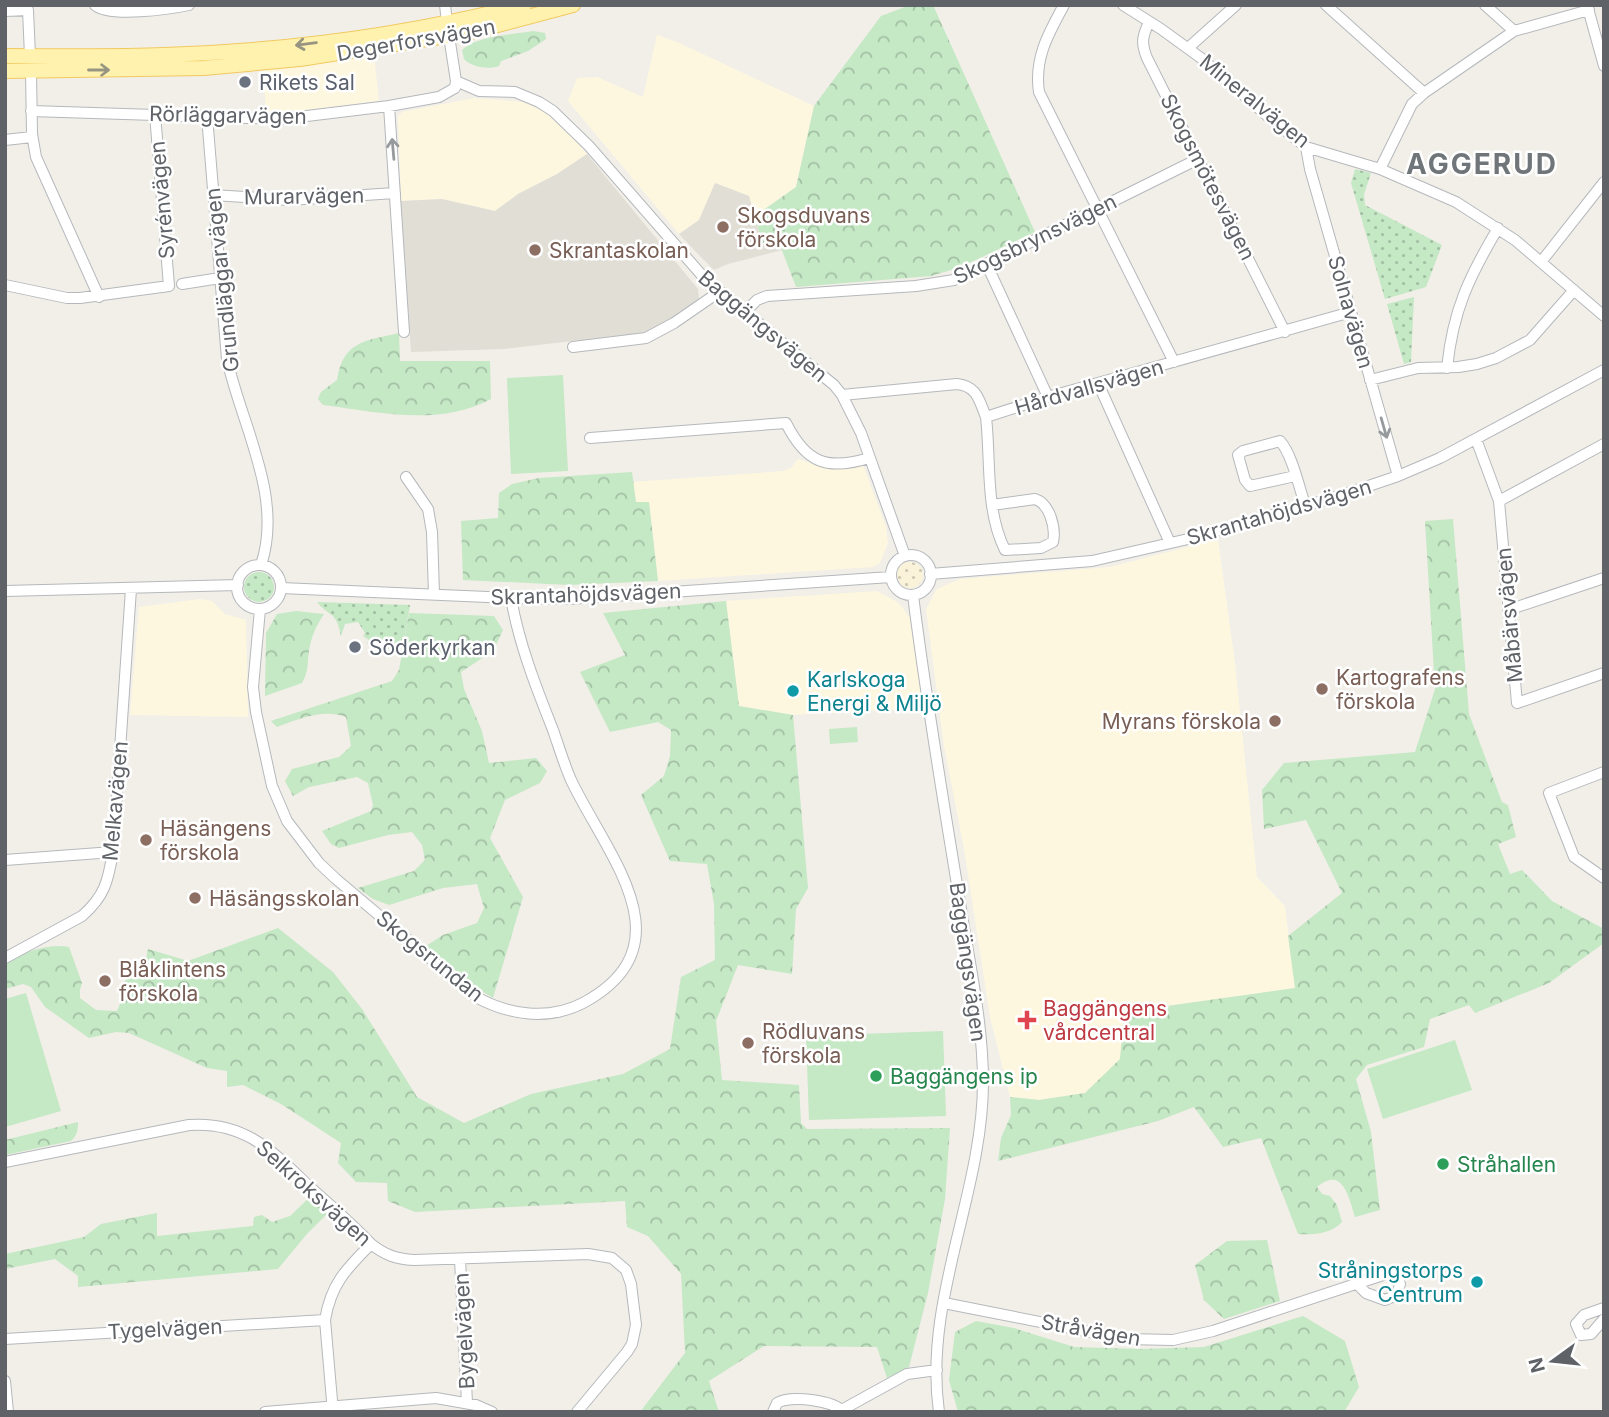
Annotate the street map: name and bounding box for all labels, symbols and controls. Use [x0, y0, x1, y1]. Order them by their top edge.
street label: Degerforsvägen [335, 14, 497, 66]
one-way arrow [296, 37, 318, 50]
street label: Mineralvägen [1195, 49, 1315, 153]
one-way arrow [87, 63, 110, 77]
place label: Rikets Sal [259, 70, 355, 95]
marker: Rikets Sal [237, 74, 253, 90]
street label: Skogsmötesvägen [1155, 90, 1261, 264]
street label: Rörläggarvägen [149, 101, 307, 129]
one-way arrow [386, 138, 399, 161]
street label: Syrénvägen [144, 140, 180, 260]
district label: AGGERUD [1406, 147, 1558, 181]
street label: Murarvägen [244, 182, 364, 210]
street label: Grundläggarvägen [200, 187, 244, 373]
street label: Skogsbrynsvägen [949, 189, 1121, 289]
place label: Skogsduvans förskola [737, 203, 870, 252]
marker: Skogsduvans förskola [715, 219, 731, 235]
place label: Skrantaskolan [549, 238, 689, 263]
marker: Skrantaskolan [527, 242, 543, 258]
street label: Solnavägen [1323, 253, 1379, 371]
street label: Baggängsvägen [693, 265, 833, 387]
street label: Hårdvallsvägen [1012, 354, 1166, 420]
one-way arrow [1379, 417, 1392, 439]
street label: Skrantahöjdsvägen [1184, 474, 1374, 550]
street label: Måbärsvägen [1491, 546, 1527, 684]
street label: Skrantahöjdsvägen [490, 578, 682, 610]
place label: Söderkyrkan [369, 635, 496, 660]
marker: Söderkyrkan [347, 639, 363, 655]
place label: Kartografens förskola [1336, 665, 1465, 714]
place label: Karlskoga Energi & Miljö [807, 667, 942, 716]
marker: Kartografens förskola [1314, 681, 1330, 697]
marker: Karlskoga Energi & Miljö [785, 683, 801, 699]
place label: Myrans förskola [1102, 709, 1261, 734]
marker: Myrans förskola [1267, 713, 1283, 729]
street label: Melkavägen [97, 740, 133, 862]
place label: Häsängens förskola [160, 816, 271, 865]
marker: Häsängens förskola [138, 832, 154, 848]
street label: Baggängsvägen [944, 881, 992, 1043]
place label: Häsängsskolan [209, 886, 360, 911]
marker: Häsängsskolan [187, 890, 203, 906]
street label: Skogsrundan [371, 905, 489, 1007]
place label: Blåklintens förskola [119, 957, 226, 1006]
marker: Blåklintens förskola [97, 973, 113, 989]
place label: Baggängens vårdcentral [1043, 996, 1167, 1045]
marker: Baggängens vårdcentral [1017, 1010, 1037, 1030]
place label: Rödluvans förskola [762, 1019, 865, 1068]
marker: Rödluvans förskola [740, 1035, 756, 1051]
place label: Baggängens ip [890, 1064, 1038, 1089]
marker: Baggängens ip [868, 1068, 884, 1084]
street label: Selkroksvägen [251, 1135, 377, 1251]
place label: Stråhallen [1457, 1152, 1556, 1177]
marker: Stråhallen [1435, 1156, 1451, 1172]
place label: Stråningstorps Centrum [1318, 1258, 1463, 1307]
street label: Bygelvägen [448, 1272, 480, 1390]
marker: Stråningstorps Centrum [1469, 1274, 1485, 1290]
street label: Stråvägen [1039, 1309, 1143, 1351]
street label: Tygelvägen [107, 1314, 223, 1344]
north arrow [1518, 1326, 1588, 1396]
text: N [1524, 1355, 1550, 1375]

